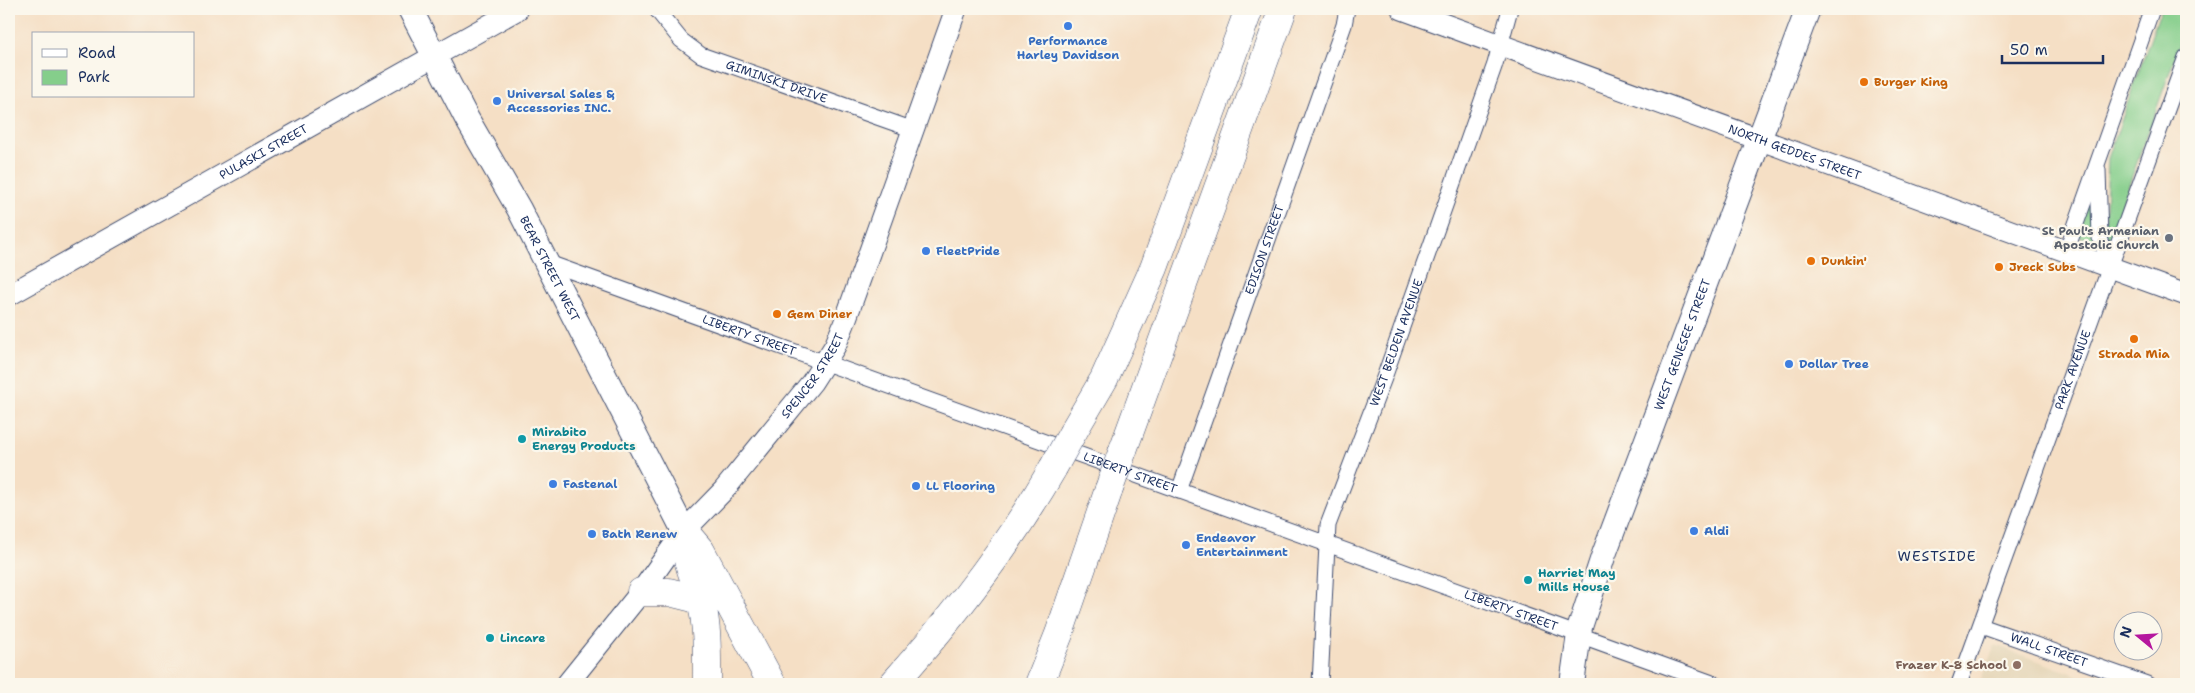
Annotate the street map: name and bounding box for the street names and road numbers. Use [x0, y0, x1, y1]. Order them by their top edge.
street label: GIMINSKI DRIVE [724, 56, 829, 107]
street label: PULASKI STREET [216, 120, 311, 183]
street label: NORTH GEDDES STREET [1726, 121, 1864, 184]
street label: EDISON STREET [1241, 202, 1288, 297]
street label: BEAR STREET WEST [516, 213, 584, 325]
street label: WEST GENESEE STREET [1651, 276, 1715, 413]
street label: WEST BELDEN AVENUE [1366, 277, 1426, 409]
street label: LIBERTY STREET [700, 311, 799, 360]
street label: PARK AVENUE [2051, 328, 2094, 412]
street label: SPENCER STREET [778, 330, 848, 422]
street label: LIBERTY STREET [1081, 449, 1180, 497]
street label: LIBERTY STREET [1462, 586, 1561, 635]
street label: WALL STREET [2008, 629, 2090, 671]

